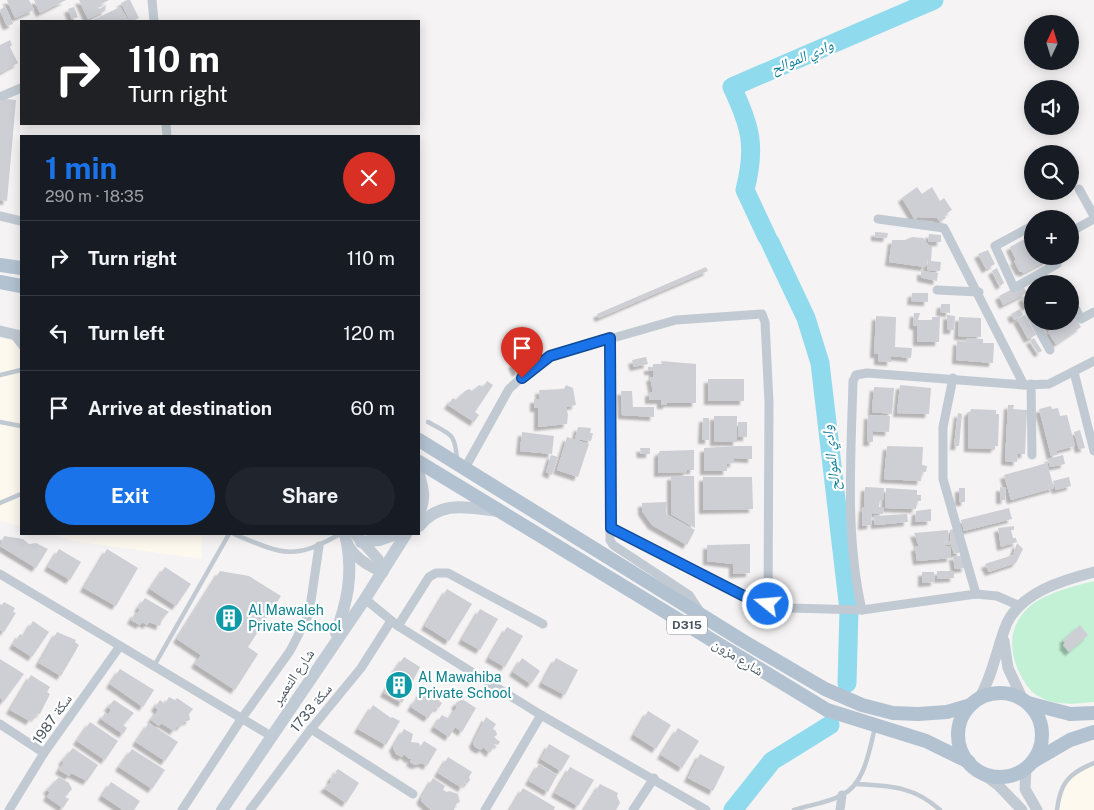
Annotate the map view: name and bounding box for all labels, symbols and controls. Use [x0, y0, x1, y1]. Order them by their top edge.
north arrow [1024, 15, 1079, 70]
map controls [1024, 15, 1079, 330]
water label: وادي الموالح [768, 36, 837, 81]
text: 110 m [128, 39, 220, 80]
icon: right [45, 40, 110, 105]
button: sound [1024, 80, 1079, 135]
text: Turn right [128, 81, 228, 107]
button: search [1024, 145, 1079, 200]
text: 1 min [45, 150, 117, 186]
button: close [343, 152, 395, 204]
text: 290 m · 18:35 [45, 187, 144, 206]
button: + [1024, 210, 1079, 265]
icon: right [45, 244, 73, 272]
text: Turn right [88, 247, 177, 269]
text: 110 m [347, 247, 395, 269]
button: − [1024, 275, 1079, 330]
icon: left [45, 319, 73, 347]
text: Turn left [88, 322, 165, 344]
text: 120 m [343, 322, 395, 344]
pin [501, 327, 543, 378]
icon: arrive [508, 334, 536, 362]
icon: arrive [45, 394, 73, 422]
text: Arrive at destination [88, 397, 272, 419]
text: 60 m [351, 397, 395, 419]
water label: وادي الموالح [818, 424, 847, 492]
button: Exit [45, 467, 215, 525]
button: Share [225, 467, 395, 525]
position arrow [741, 577, 793, 629]
place label: Al Mawaleh Private School [248, 602, 342, 634]
building icon: Al Mawaleh Private School [214, 603, 244, 633]
road number: D315 [667, 616, 707, 634]
street label: شارع مزون [709, 635, 766, 681]
street label: شارع التعمير [268, 646, 319, 710]
place label: Al Mawahiba Private School [418, 669, 512, 701]
building icon: Al Mawahiba Private School [384, 670, 414, 700]
street label: سكة 1733 [287, 681, 335, 735]
street label: سكة 1987 [29, 691, 75, 747]

